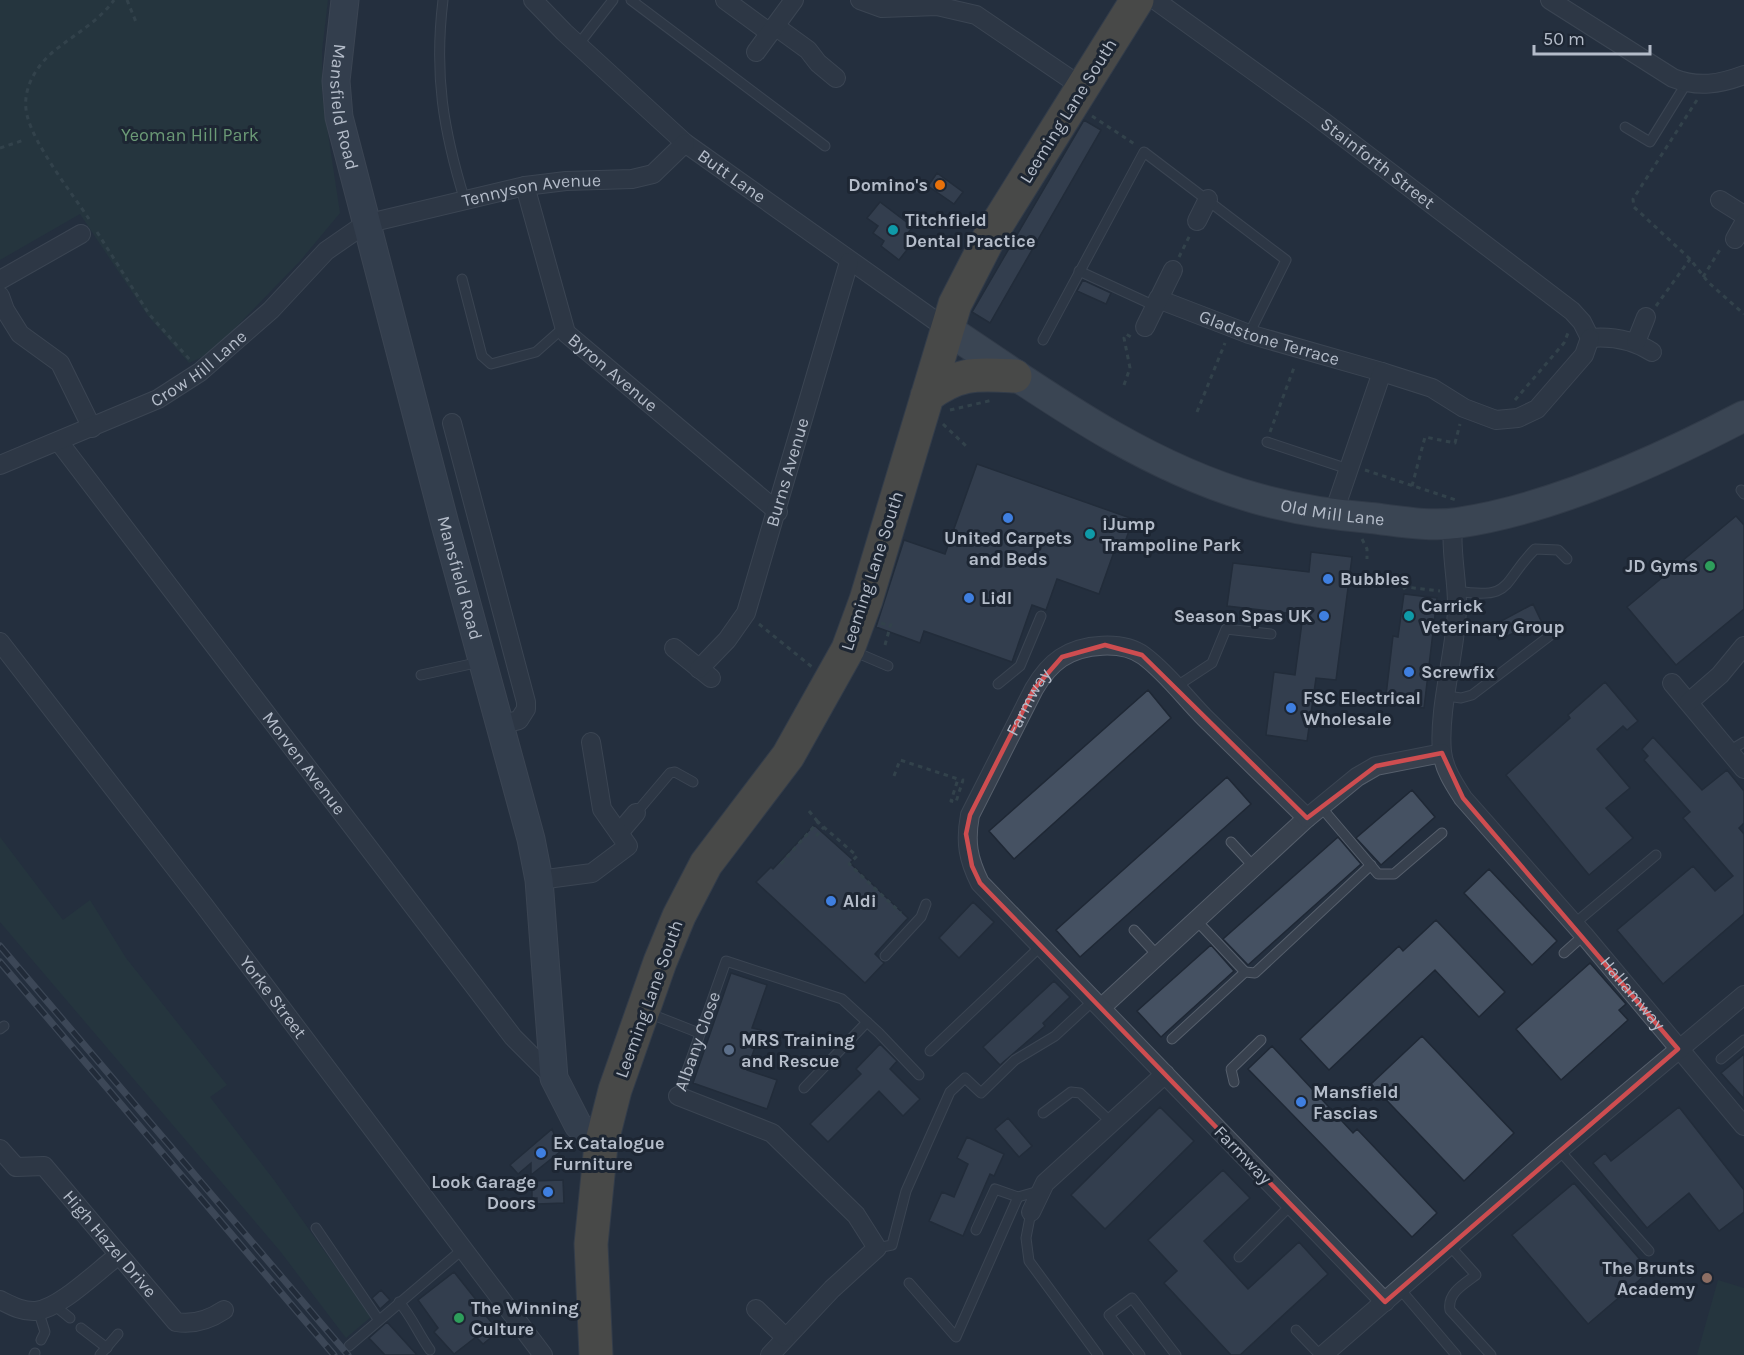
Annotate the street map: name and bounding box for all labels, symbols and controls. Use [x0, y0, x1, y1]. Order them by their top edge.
scale bar [1534, 18, 1650, 56]
text: 50 m [1543, 28, 1585, 50]
street label: Leeming Lane South [1015, 35, 1121, 187]
street label: Mansfield Road [325, 43, 363, 172]
street label: Stainforth Street [1316, 113, 1439, 214]
park label: Yeoman Hill Park [121, 124, 259, 146]
street label: Butt Lane [693, 144, 770, 208]
street label: Tennyson Avenue [460, 169, 601, 212]
place label: Domino's [848, 174, 928, 196]
marker: Domino's [933, 178, 947, 192]
place label: Titchfield Dental Practice [905, 209, 1035, 252]
marker: Titchfield Dental Practice [886, 223, 900, 237]
street label: Gladstone Terrace [1196, 305, 1342, 370]
street label: Crow Hill Lane [148, 325, 251, 412]
street label: Byron Avenue [564, 329, 662, 417]
street label: Burns Avenue [761, 415, 814, 529]
street label: Leeming Lane South [836, 488, 908, 654]
street label: Old Mill Lane [1278, 494, 1386, 531]
marker: United Carpets and Beds [1001, 511, 1015, 525]
street label: Mansfield Road [432, 513, 487, 642]
place label: iJump Trampoline Park [1102, 513, 1242, 556]
place label: United Carpets and Beds [944, 527, 1072, 570]
marker: iJump Trampoline Park [1083, 527, 1097, 541]
place label: JD Gyms [1625, 555, 1698, 577]
marker: JD Gyms [1703, 559, 1717, 573]
place label: Bubbles [1340, 568, 1410, 590]
marker: Bubbles [1321, 572, 1335, 586]
place label: Lidl [981, 587, 1012, 609]
marker: Lidl [962, 591, 976, 605]
place label: Carrick Veterinary Group [1421, 595, 1564, 638]
place label: Season Spas UK [1174, 605, 1312, 627]
marker: Season Spas UK [1317, 609, 1331, 623]
marker: Carrick Veterinary Group [1402, 609, 1416, 623]
place label: Screwfix [1421, 661, 1495, 683]
street label: Farmway [1001, 663, 1056, 740]
marker: Screwfix [1402, 665, 1416, 679]
place label: FSC Electrical Wholesale [1303, 687, 1421, 730]
marker: FSC Electrical Wholesale [1284, 701, 1298, 715]
street label: Morven Avenue [258, 707, 351, 819]
place label: Aldi [843, 890, 877, 912]
marker: Aldi [824, 894, 838, 908]
street label: Leeming Lane South [610, 917, 688, 1081]
street label: Yorke Street [235, 951, 312, 1043]
street label: Hallamway [1595, 952, 1671, 1035]
street label: Albany Close [670, 989, 725, 1094]
place label: MRS Training and Rescue [741, 1029, 855, 1072]
marker: MRS Training and Rescue [722, 1043, 736, 1057]
place label: Mansfield Fascias [1313, 1081, 1399, 1124]
marker: Mansfield Fascias [1294, 1095, 1308, 1109]
street label: Farmway [1210, 1121, 1277, 1190]
place label: Ex Catalogue Furniture [553, 1132, 665, 1175]
marker: Ex Catalogue Furniture [534, 1146, 548, 1160]
place label: Look Garage Doors [431, 1171, 536, 1214]
marker: Look Garage Doors [541, 1185, 555, 1199]
street label: High Hazel Drive [58, 1186, 161, 1302]
place label: The Brunts Academy [1602, 1257, 1695, 1300]
marker: The Brunts Academy [1700, 1271, 1714, 1285]
place label: The Winning Culture [471, 1297, 579, 1340]
marker: The Winning Culture [452, 1311, 466, 1325]

